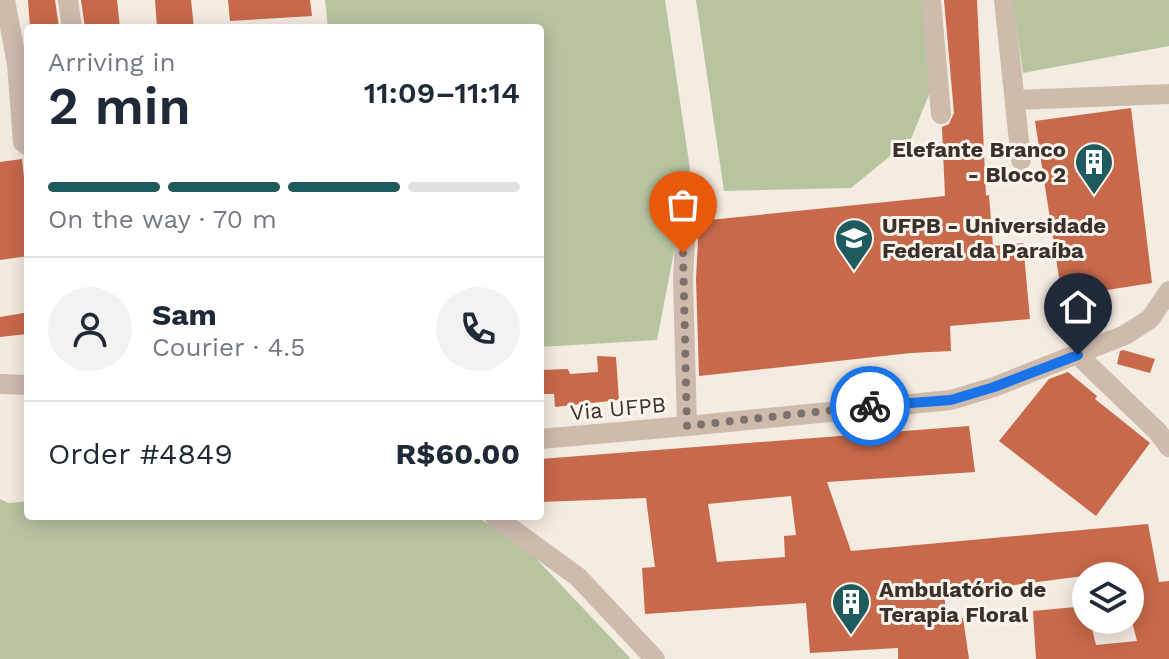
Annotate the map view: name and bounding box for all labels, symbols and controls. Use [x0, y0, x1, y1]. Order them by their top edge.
text: Arriving in [48, 47, 176, 77]
text: 11:09–11:14 [364, 75, 520, 110]
text: 2 min [48, 76, 191, 137]
place label: Elefante Branco - Bloco 2 [892, 137, 1066, 187]
building icon: Elefante Branco - Bloco 2 [1073, 141, 1115, 196]
pin [649, 171, 717, 253]
icon: bag [661, 183, 705, 227]
text: On the way · 70 m [48, 204, 277, 234]
place label: UFPB - Universidade Federal da Paraíba [882, 213, 1106, 263]
school or university icon: UFPB - Universidade Federal da Paraíba [833, 217, 875, 272]
pin [1044, 273, 1112, 355]
icon: home [1056, 285, 1100, 329]
button: person [48, 287, 132, 371]
button: phone [436, 287, 520, 371]
text: Sam [152, 297, 217, 332]
text: Courier · 4.5 [152, 332, 305, 362]
courier [830, 366, 910, 446]
icon: bike [848, 384, 892, 428]
street label: Via UFPB [569, 392, 667, 425]
text: Order #4849 [48, 436, 233, 471]
text: R$60.00 [396, 436, 520, 471]
map controls [1072, 562, 1144, 634]
button: layers [1072, 562, 1144, 634]
place label: Ambulatório de Terapia Floral [879, 577, 1046, 627]
building icon: Ambulatório de Terapia Floral [830, 581, 872, 636]

